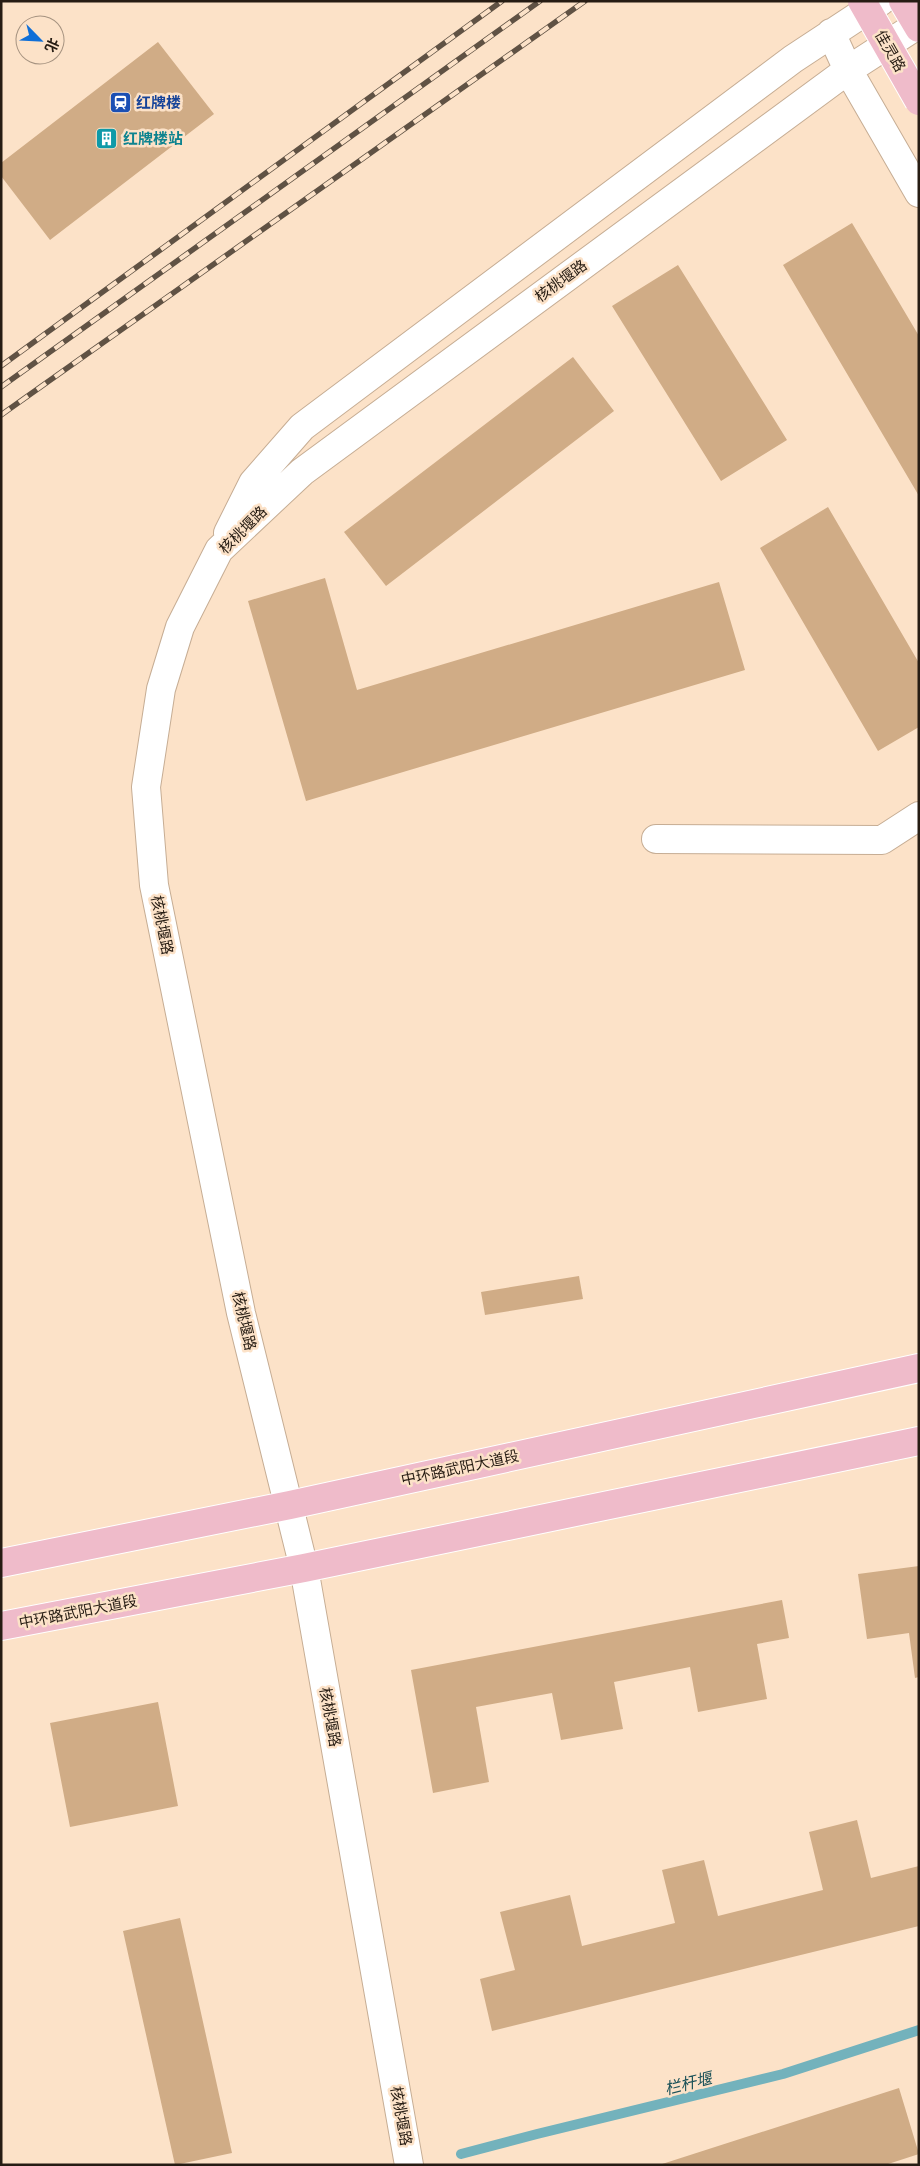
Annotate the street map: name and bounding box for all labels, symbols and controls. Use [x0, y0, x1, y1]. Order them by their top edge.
north arrow [15, 15, 65, 65]
street label: 佳灵路 [871, 27, 909, 75]
text: 北 [41, 35, 62, 55]
station icon: 红牌楼 [108, 91, 132, 115]
place label: 红牌楼 [136, 94, 181, 112]
building icon: 红牌楼站 [95, 127, 119, 151]
place label: 红牌楼站 [123, 130, 183, 148]
street label: 核桃堰路 [531, 256, 591, 306]
street label: 核桃堰路 [215, 502, 271, 558]
street label: 核桃堰路 [147, 894, 177, 956]
street label: 核桃堰路 [228, 1290, 260, 1352]
street label: 中环路武阳大道段 [399, 1447, 521, 1489]
street label: 中环路武阳大道段 [17, 1592, 139, 1632]
street label: 核桃堰路 [316, 1686, 344, 1748]
water label: 栏杆堰 [663, 2068, 717, 2099]
street label: 核桃堰路 [387, 2085, 415, 2147]

